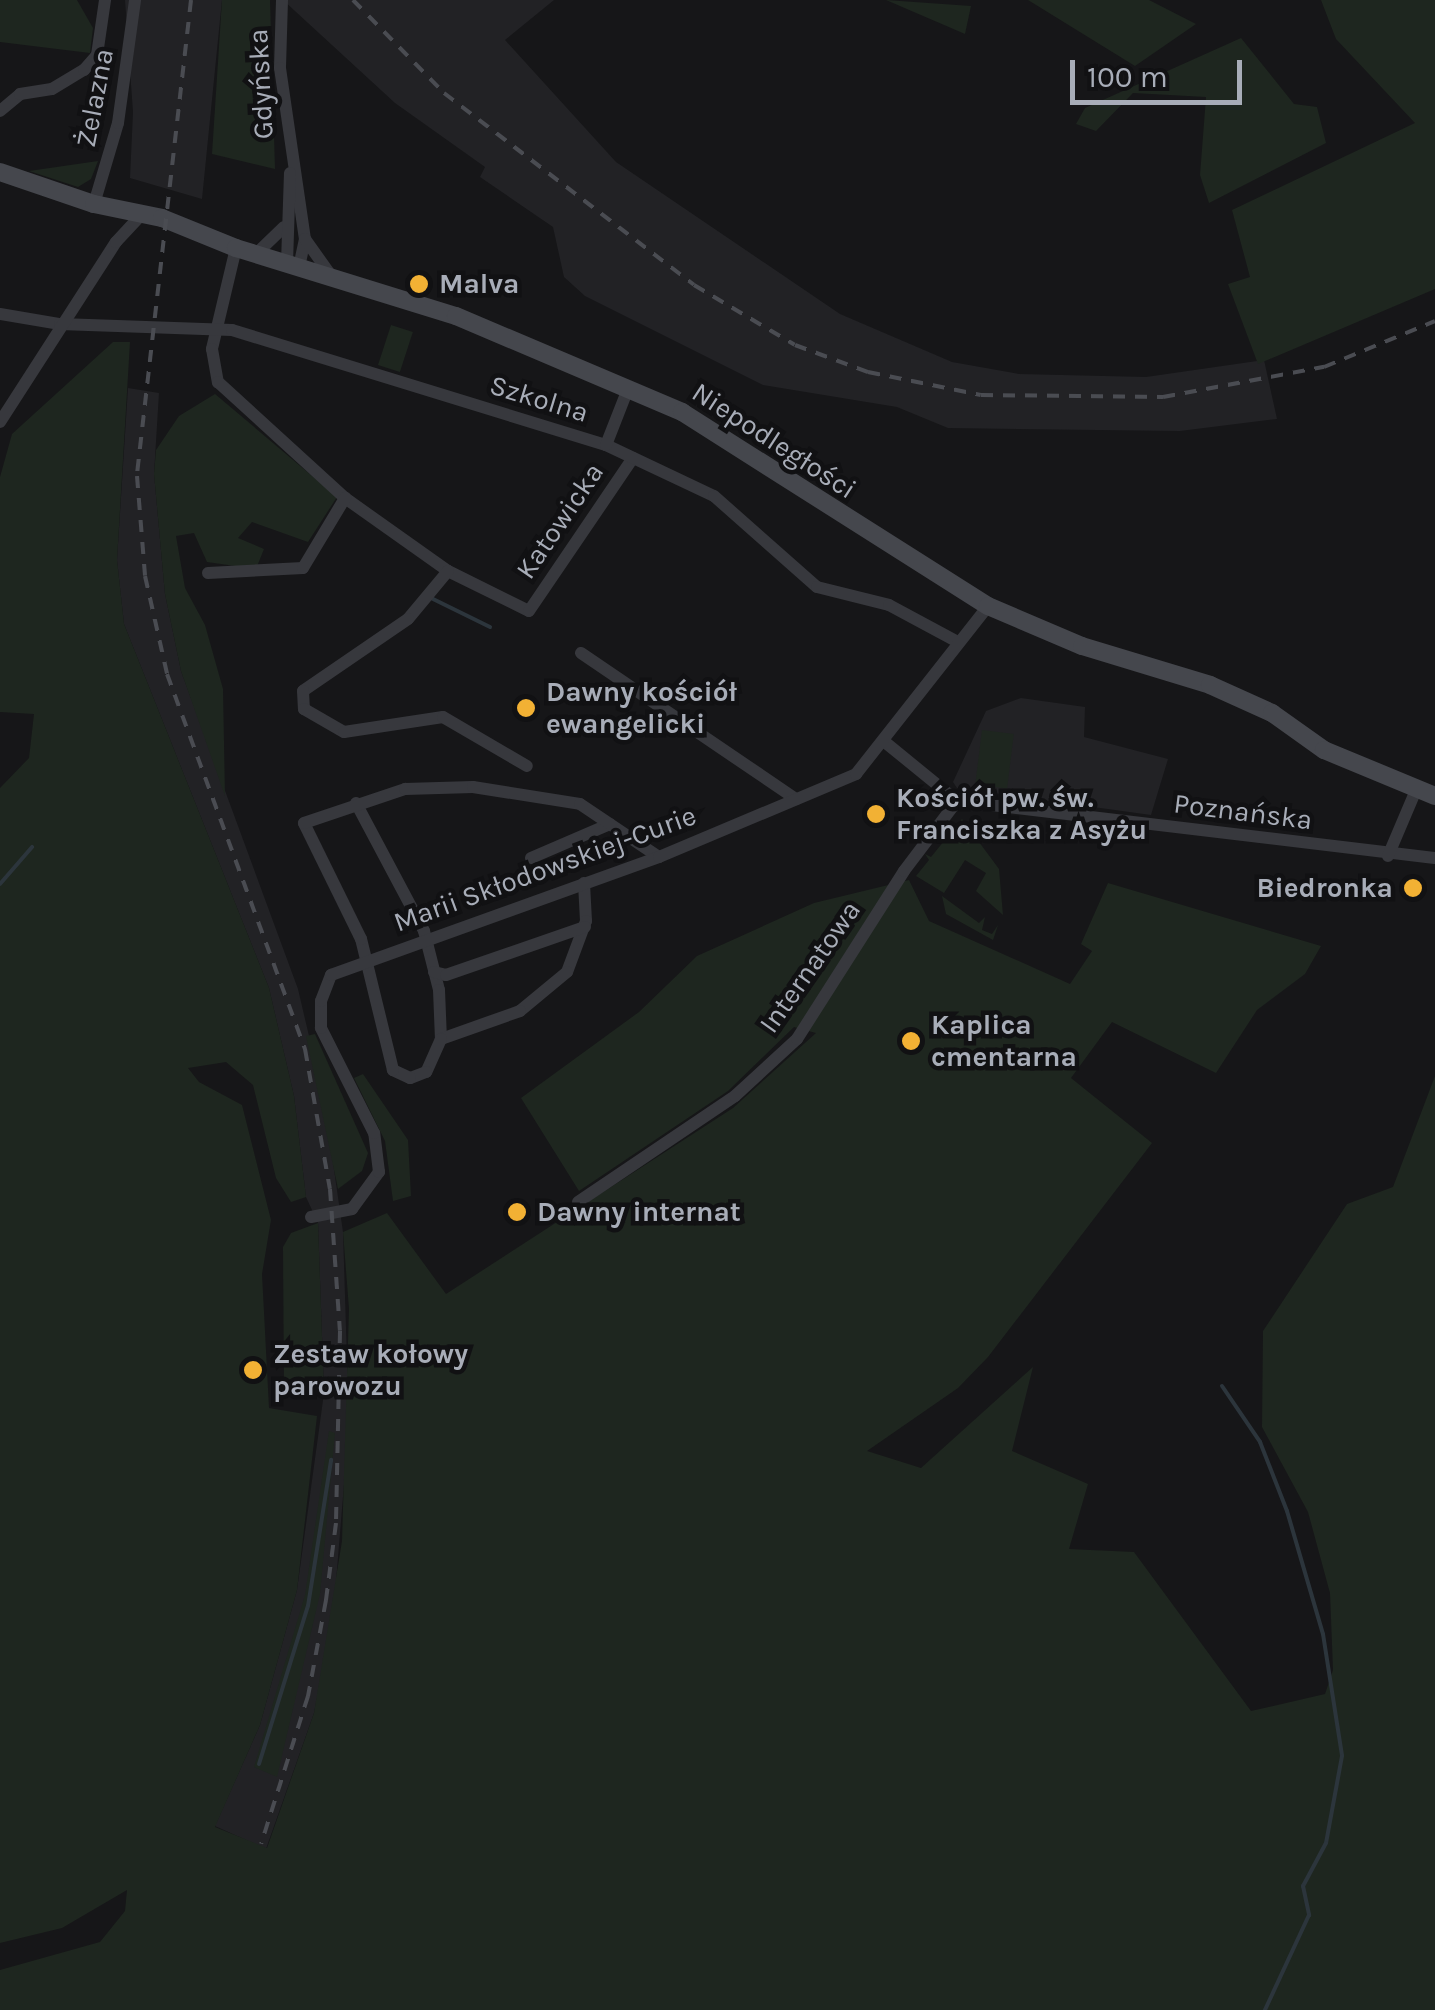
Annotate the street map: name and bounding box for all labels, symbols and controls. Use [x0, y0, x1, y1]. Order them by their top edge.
street label: Gdyńska [241, 28, 281, 140]
scale bar [1075, 40, 1248, 102]
street label: Żelazna [69, 46, 121, 150]
text: 100 m [1087, 59, 1168, 95]
place label: Malva [439, 267, 519, 301]
marker: Malva [408, 273, 430, 295]
street label: Szkolna [486, 368, 592, 430]
street label: Niepodległości [686, 375, 862, 507]
street label: Katowicka [509, 457, 611, 585]
place label: Dawny kościół ewangelicki [546, 675, 737, 741]
marker: Dawny kościół ewangelicki [515, 697, 537, 719]
place label: Kościół pw. św. Franciszka z Asyżu [896, 781, 1147, 847]
street label: Poznańska [1172, 787, 1314, 837]
street label: Marii Skłodowskiej-Curie [389, 799, 701, 939]
marker: Kościół pw. św. Franciszka z Asyżu [865, 803, 887, 825]
place label: Biedronka [1256, 871, 1393, 905]
marker: Biedronka [1402, 877, 1424, 899]
street label: Internatowa [752, 894, 868, 1040]
place label: Kaplica cmentarna [931, 1008, 1077, 1074]
marker: Kaplica cmentarna [900, 1030, 922, 1052]
place label: Dawny internat [537, 1195, 741, 1229]
marker: Dawny internat [506, 1201, 528, 1223]
place label: Zestaw kołowy parowozu [273, 1337, 468, 1403]
marker: Zestaw kołowy parowozu [242, 1359, 264, 1381]

